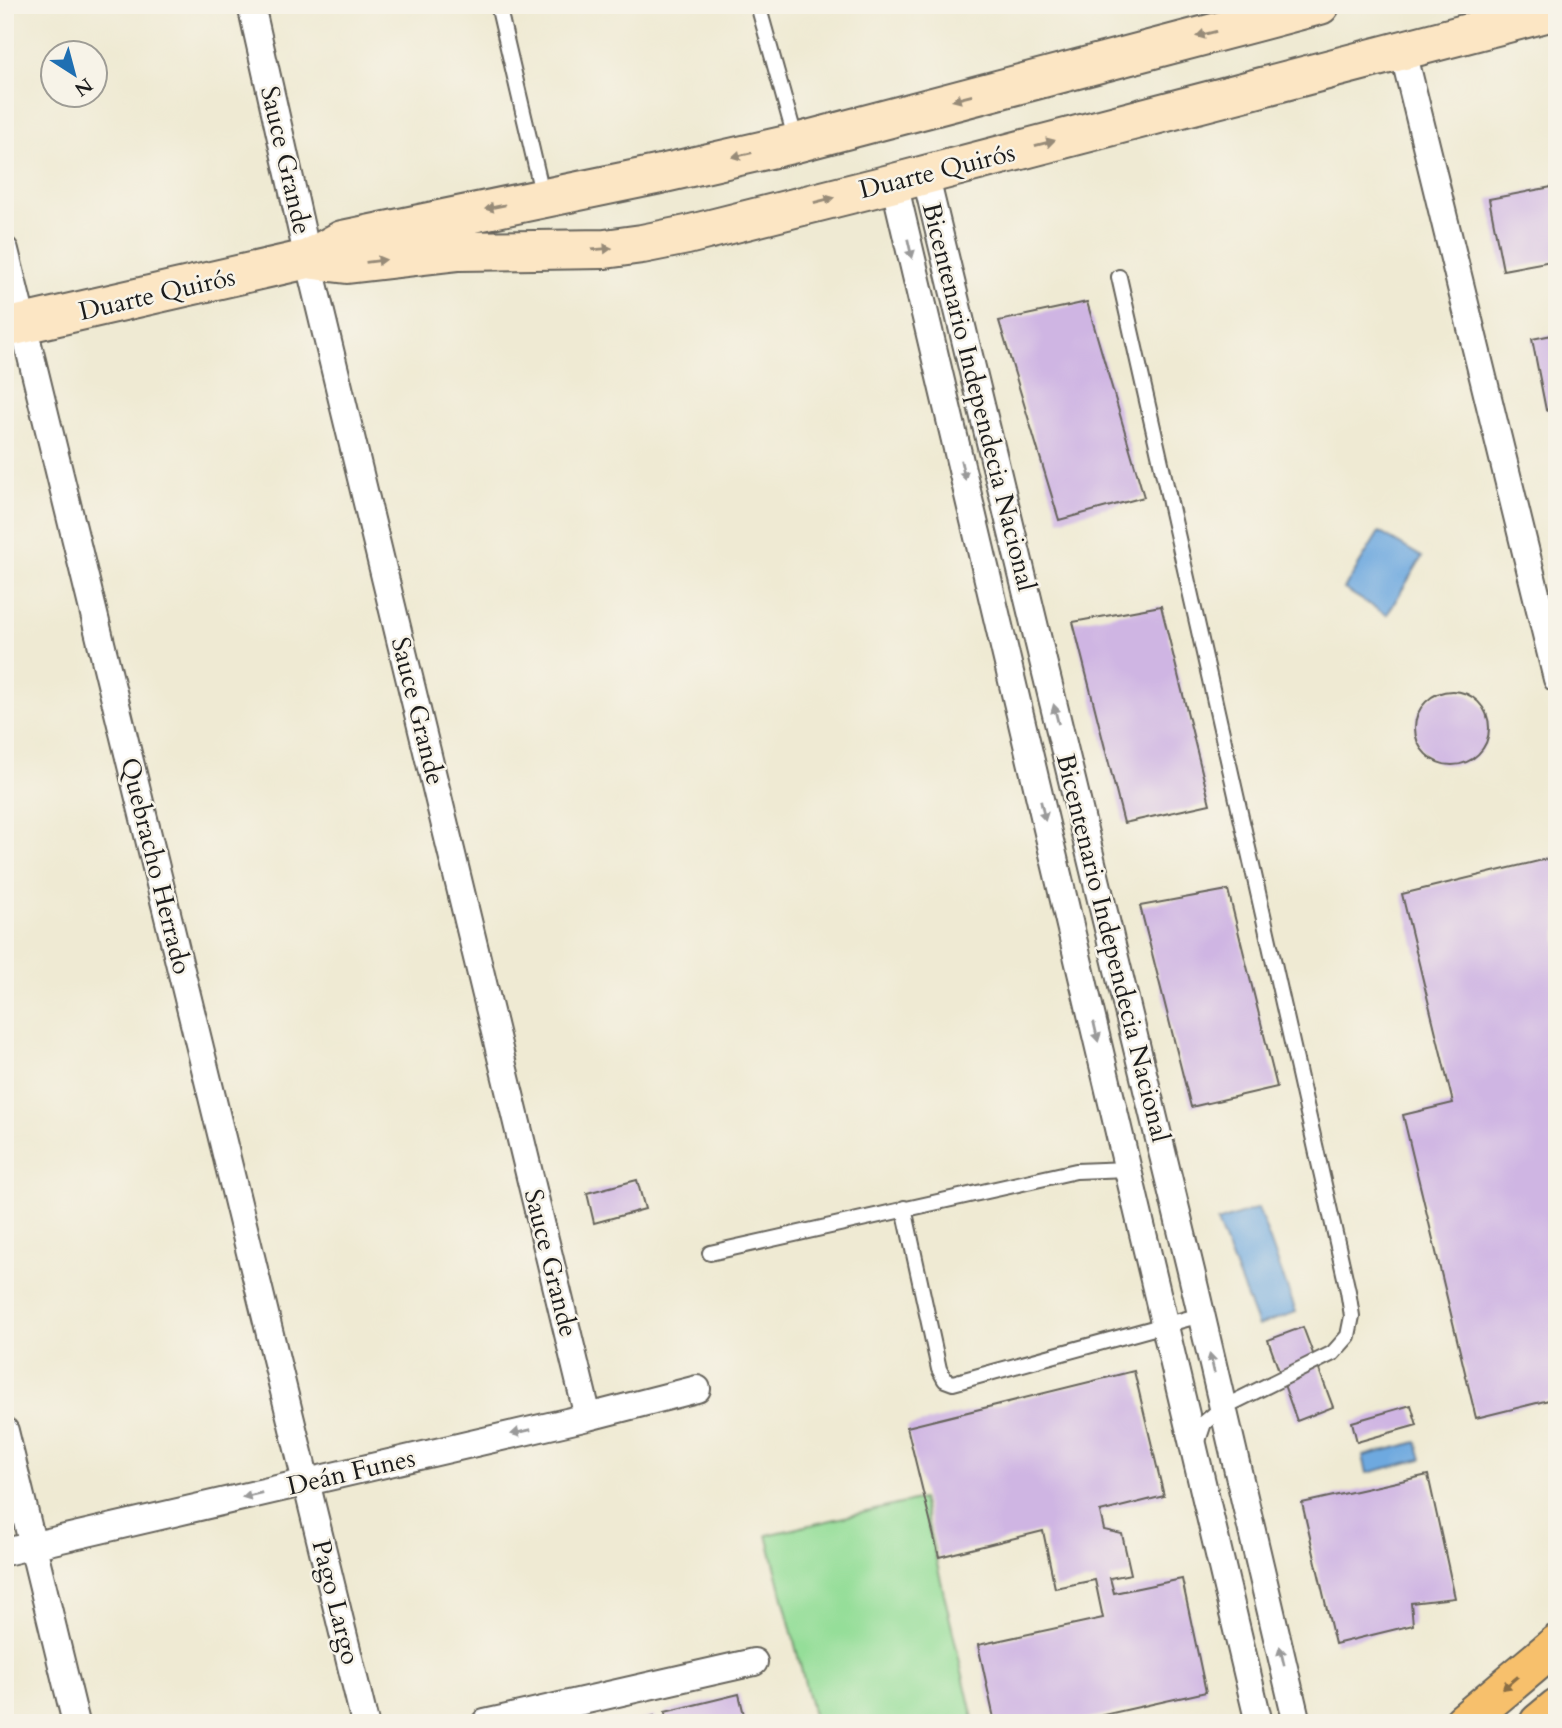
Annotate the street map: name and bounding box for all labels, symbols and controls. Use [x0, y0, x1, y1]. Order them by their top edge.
one-way arrow [1195, 29, 1217, 40]
north arrow [38, 38, 108, 108]
text: N [69, 72, 98, 103]
street label: Sauce Grande [252, 83, 320, 237]
one-way arrow [951, 93, 973, 104]
street label: Duarte Quirós [855, 135, 1019, 207]
one-way arrow [1034, 137, 1056, 148]
one-way arrow [731, 150, 753, 161]
one-way arrow [814, 194, 836, 205]
street label: Bicentenario Independecia Nacional [914, 199, 1044, 595]
one-way arrow [484, 202, 506, 213]
one-way arrow [905, 238, 916, 260]
one-way arrow [592, 243, 614, 254]
one-way arrow [365, 255, 387, 266]
street label: Duarte Quirós [75, 259, 239, 329]
one-way arrow [957, 459, 968, 481]
street label: Sauce Grande [383, 634, 453, 788]
one-way arrow [1050, 702, 1061, 724]
street label: Bicentenario Independecia Nacional [1048, 750, 1178, 1146]
street label: Quebracho Herrado [112, 754, 200, 978]
one-way arrow [1038, 800, 1049, 822]
one-way arrow [1091, 1021, 1102, 1043]
street label: Sauce Grande [516, 1186, 586, 1340]
one-way arrow [1207, 1352, 1218, 1374]
one-way arrow [510, 1427, 532, 1438]
street label: Deán Funes [284, 1440, 418, 1504]
one-way arrow [241, 1490, 263, 1501]
street label: Pago Largo [304, 1536, 368, 1668]
one-way arrow [1276, 1645, 1287, 1667]
one-way arrow [1501, 1676, 1519, 1691]

